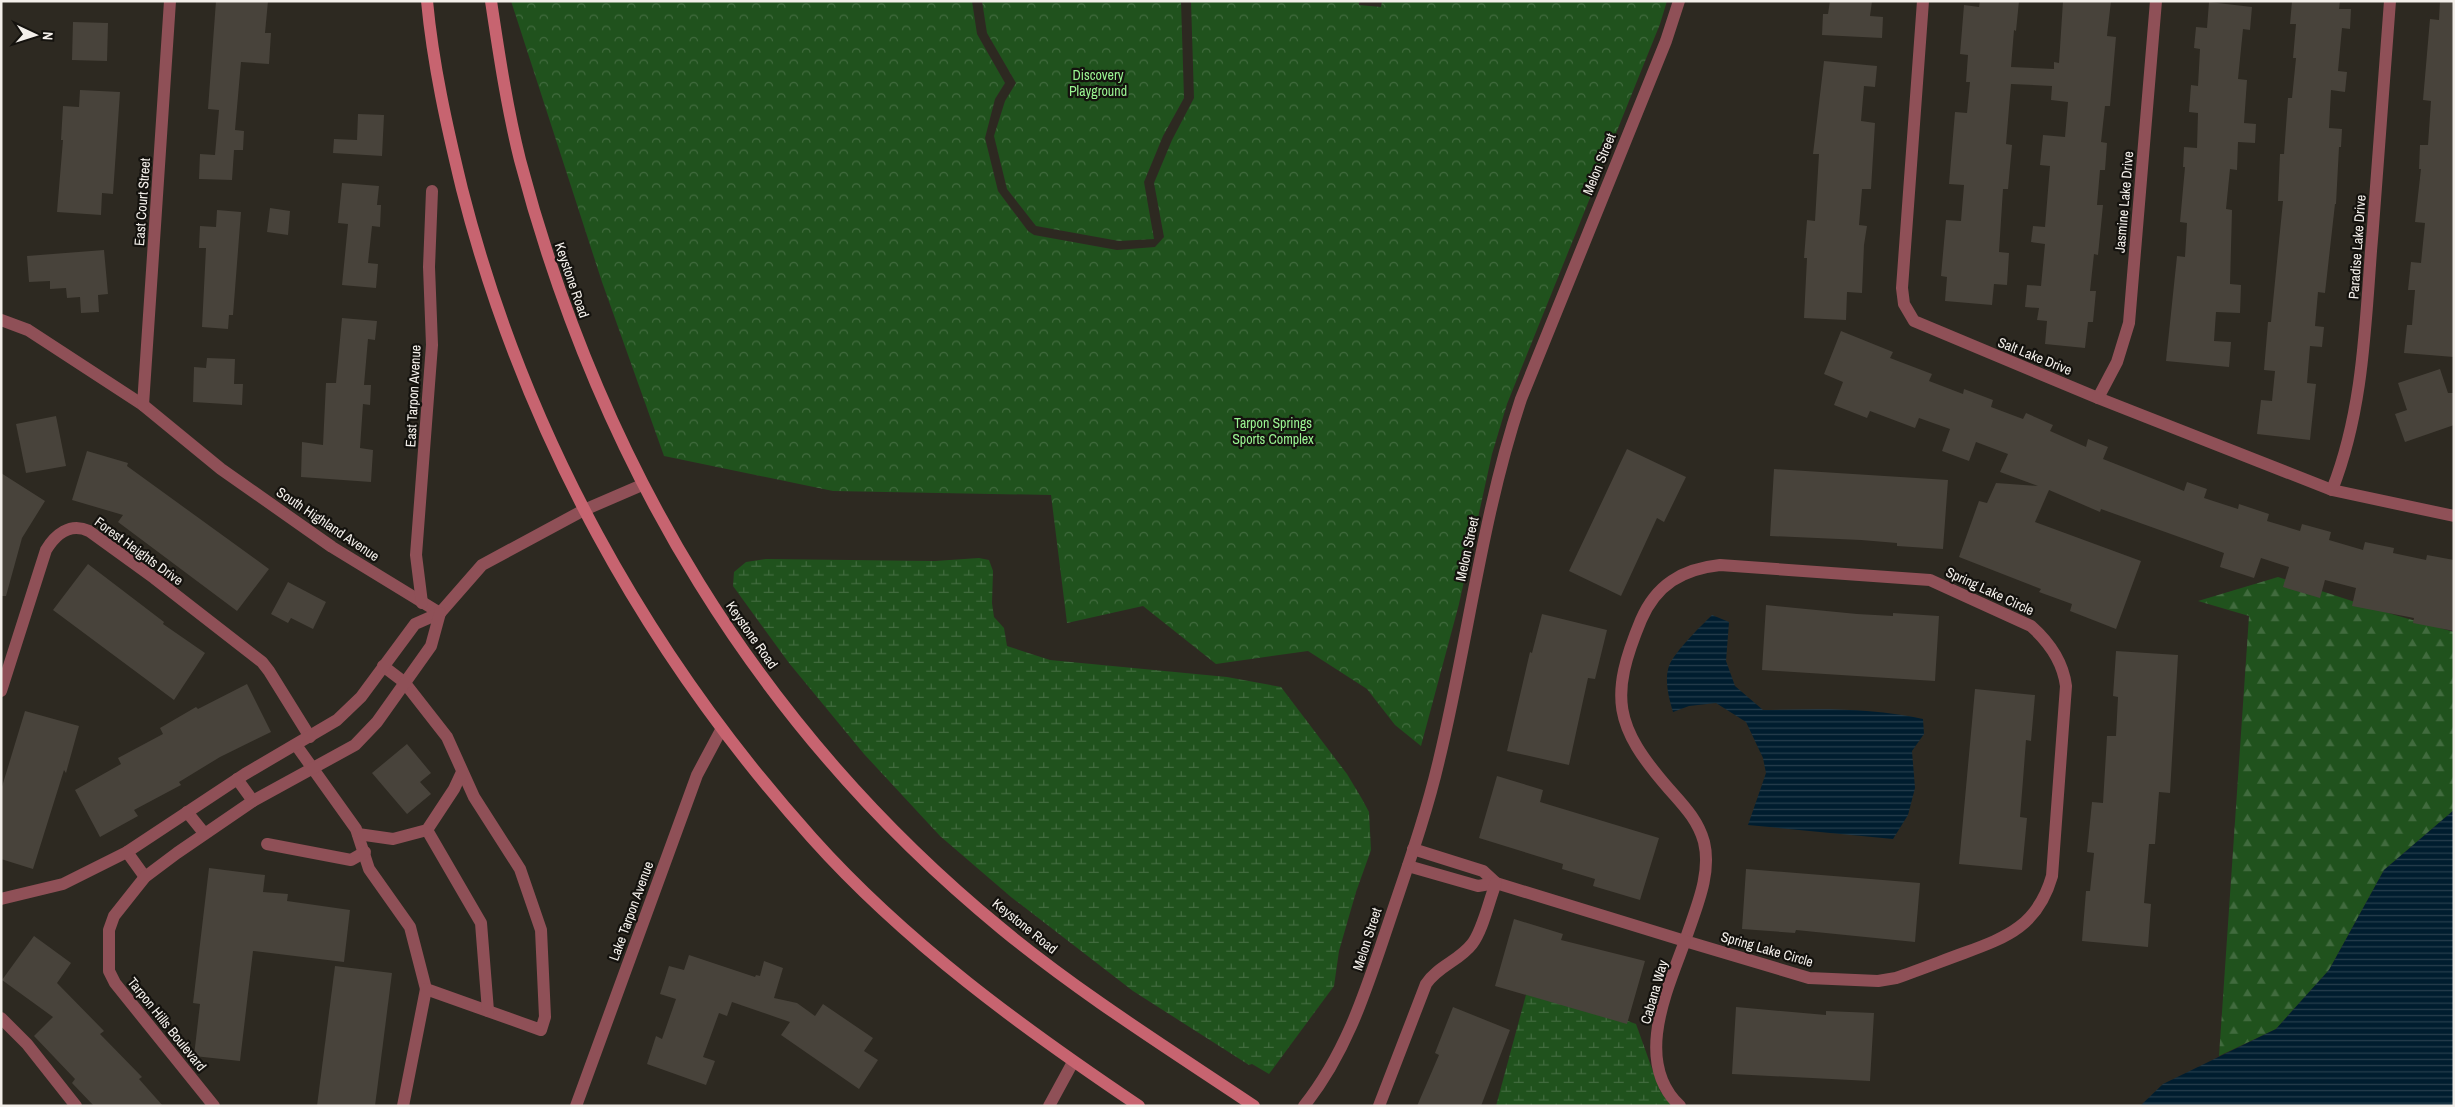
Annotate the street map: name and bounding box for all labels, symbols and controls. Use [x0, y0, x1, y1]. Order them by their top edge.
north arrow [10, 10, 60, 60]
text: N [39, 31, 57, 41]
park label: Discovery Playground [1069, 66, 1127, 100]
street label: Melon Street [1578, 130, 1620, 198]
street label: Jasmine Lake Drive [2111, 150, 2137, 254]
street label: East Court Street [130, 157, 154, 247]
street label: Paradise Lake Drive [2344, 194, 2370, 300]
street label: Keystone Road [551, 240, 593, 320]
street label: Salt Lake Drive [1995, 333, 2075, 379]
street label: East Tarpon Avenue [401, 344, 425, 448]
park label: Tarpon Springs Sports Complex [1232, 414, 1314, 448]
street label: South Highland Avenue [273, 483, 383, 565]
street label: Forest Heights Drive [91, 513, 187, 589]
street label: Melon Street [1451, 515, 1483, 583]
street label: Spring Lake Circle [1943, 563, 2037, 619]
street label: Keystone Road [722, 598, 782, 672]
street label: Lake Tarpon Avenue [605, 859, 657, 963]
street label: Keystone Road [989, 894, 1061, 958]
street label: Melon Street [1348, 905, 1386, 973]
street label: Spring Lake Circle [1719, 927, 1815, 971]
street label: Cabana Way [1636, 958, 1672, 1026]
street label: Tarpon Hills Boulevard [124, 973, 210, 1075]

